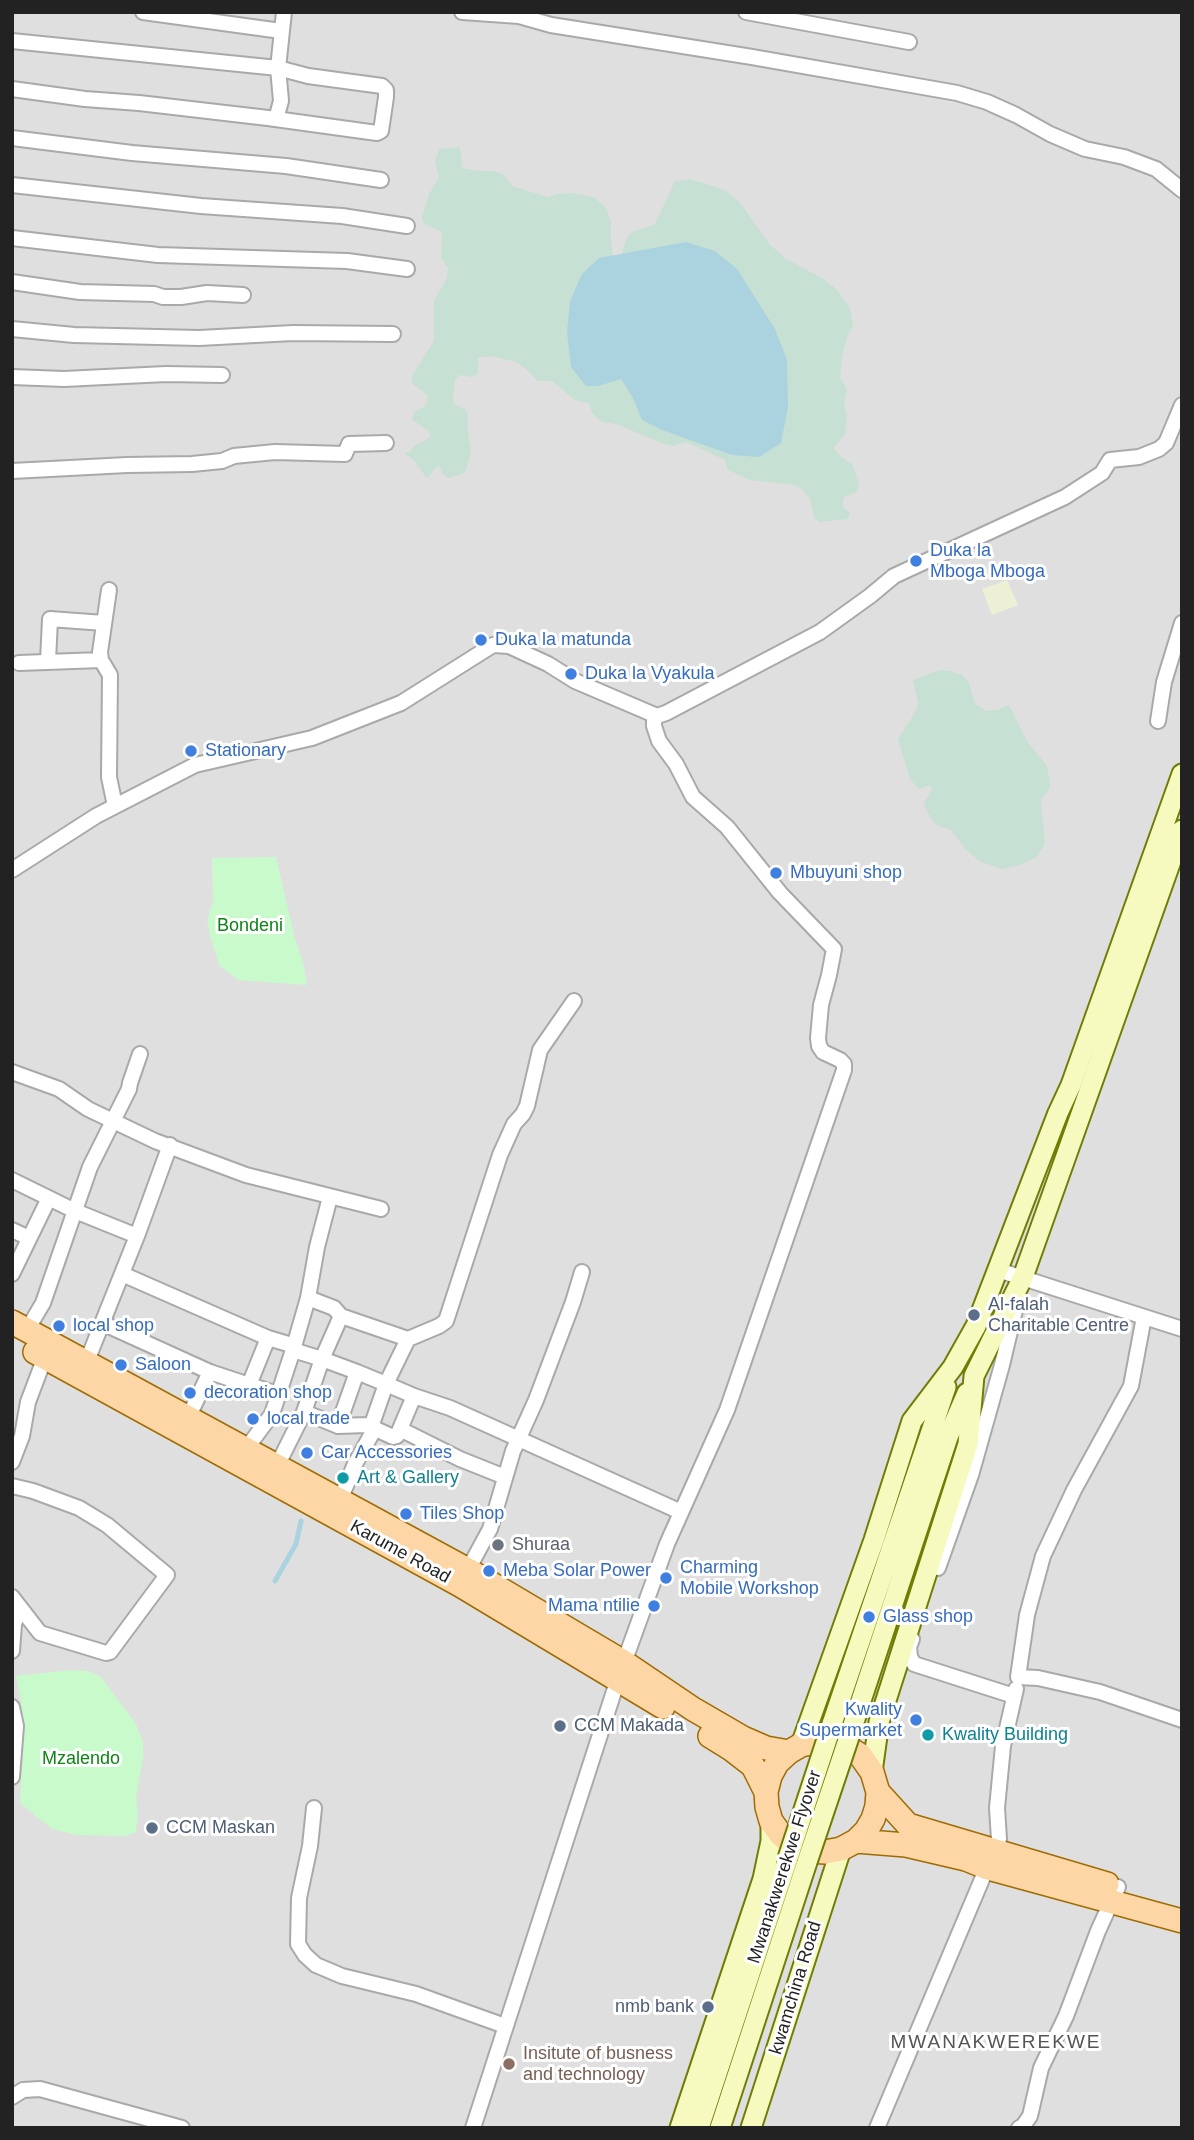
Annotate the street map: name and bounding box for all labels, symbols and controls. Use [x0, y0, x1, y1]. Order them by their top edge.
place label: Duka la Mboga Mboga [930, 540, 1045, 582]
marker: Duka la Mboga Mboga [908, 553, 924, 569]
place label: Duka la matunda [495, 629, 631, 651]
marker: Duka la matunda [473, 632, 489, 648]
place label: Duka la Vyakula [585, 663, 714, 685]
marker: Duka la Vyakula [563, 666, 579, 682]
place label: Stationary [205, 740, 286, 762]
marker: Stationary [183, 743, 199, 759]
place label: Mbuyuni shop [790, 862, 902, 884]
marker: Mbuyuni shop [768, 865, 784, 881]
park label: Bondeni [217, 915, 283, 937]
place label: Al-falah Charitable Centre [988, 1294, 1129, 1336]
marker: Al-falah Charitable Centre [966, 1307, 982, 1323]
place label: local shop [73, 1315, 154, 1337]
marker: local shop [51, 1318, 67, 1334]
place label: Saloon [135, 1354, 191, 1376]
marker: Saloon [113, 1357, 129, 1373]
place label: decoration shop [204, 1382, 332, 1404]
marker: decoration shop [182, 1385, 198, 1401]
place label: local trade [267, 1408, 350, 1430]
marker: local trade [245, 1411, 261, 1427]
place label: Car Accessories [321, 1442, 452, 1464]
marker: Car Accessories [299, 1445, 315, 1461]
place label: Art & Gallery [357, 1467, 459, 1489]
marker: Art & Gallery [335, 1470, 351, 1486]
place label: Tiles Shop [420, 1503, 504, 1525]
marker: Tiles Shop [398, 1506, 414, 1522]
street label: Karume Road [346, 1516, 454, 1588]
place label: Shuraa [512, 1534, 570, 1556]
marker: Shuraa [490, 1537, 506, 1553]
place label: Charming Mobile Workshop [680, 1557, 819, 1600]
place label: Meba Solar Power [503, 1560, 651, 1582]
marker: Meba Solar Power [481, 1563, 497, 1579]
marker: Charming Mobile Workshop [658, 1570, 674, 1586]
place label: Mama ntilie [548, 1595, 640, 1617]
marker: Mama ntilie [646, 1598, 662, 1614]
place label: Glass shop [883, 1606, 973, 1628]
marker: Glass shop [861, 1609, 877, 1625]
place label: Kwality Supermarket [799, 1699, 902, 1742]
marker: Kwality Supermarket [908, 1712, 924, 1728]
place label: CCM Makada [574, 1715, 684, 1737]
marker: CCM Makada [552, 1718, 568, 1734]
place label: Kwality Building [942, 1724, 1068, 1746]
marker: Kwality Building [920, 1727, 936, 1743]
park label: Mzalendo [42, 1748, 120, 1770]
street label: Mwanakwerekwe Flyover [744, 1768, 826, 1966]
place label: CCM Maskan [166, 1817, 275, 1839]
marker: CCM Maskan [144, 1820, 160, 1836]
street label: kwamchina Road [765, 1919, 827, 2057]
place label: nmb bank [615, 1996, 694, 2018]
marker: nmb bank [700, 1999, 716, 2015]
district label: MWANAKWEREKWE [892, 2032, 1100, 2054]
place label: Insitute of busness and technology [523, 2043, 673, 2086]
marker: Insitute of busness and technology [501, 2056, 517, 2072]

